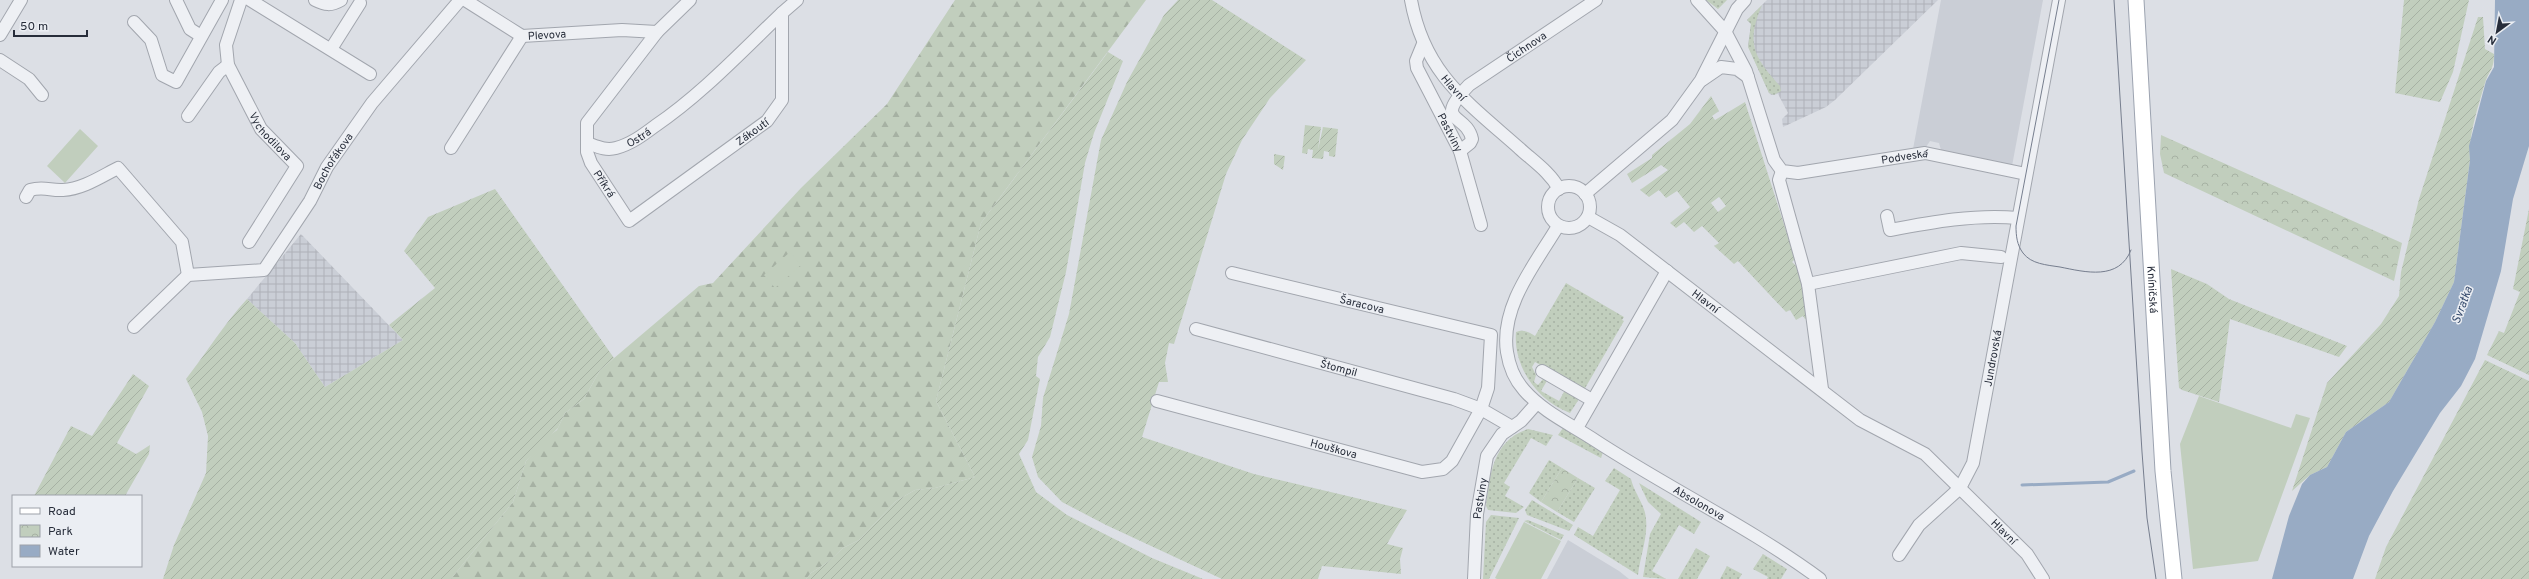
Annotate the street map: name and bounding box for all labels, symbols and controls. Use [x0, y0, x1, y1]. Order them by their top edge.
scale bar [14, 12, 87, 38]
north arrow [2477, 12, 2517, 52]
text: 50 m [20, 19, 48, 35]
street label: Plevova [527, 27, 567, 44]
street label: Čichnova [1503, 29, 1550, 66]
text: N [2485, 32, 2499, 48]
street label: Hlavní [1437, 72, 1469, 106]
street label: Vychodilova [245, 110, 294, 164]
street label: Pastviny [1434, 111, 1465, 155]
street label: Zákoutí [733, 115, 773, 149]
street label: Ostrá [624, 125, 654, 151]
street label: Bochořákova [311, 130, 357, 192]
street label: Podveská [1880, 147, 1930, 168]
street label: Příkrá [590, 168, 618, 201]
street label: Kníničská [2143, 265, 2160, 314]
water label: Svratka [2449, 284, 2477, 326]
street label: Hlavní [1689, 287, 1723, 318]
street label: Šaracova [1338, 292, 1386, 317]
street label: Jundrovská [1981, 329, 2006, 388]
street label: Štompil [1318, 356, 1359, 380]
street label: Houškova [1308, 436, 1359, 462]
street label: Pastviny [1471, 476, 1491, 519]
street label: Absolonova [1670, 483, 1727, 524]
legend [12, 495, 142, 567]
text: Road [48, 504, 76, 520]
street label: Hlavní [1987, 516, 2020, 549]
text: Park [48, 524, 73, 540]
text: Water [48, 544, 80, 560]

